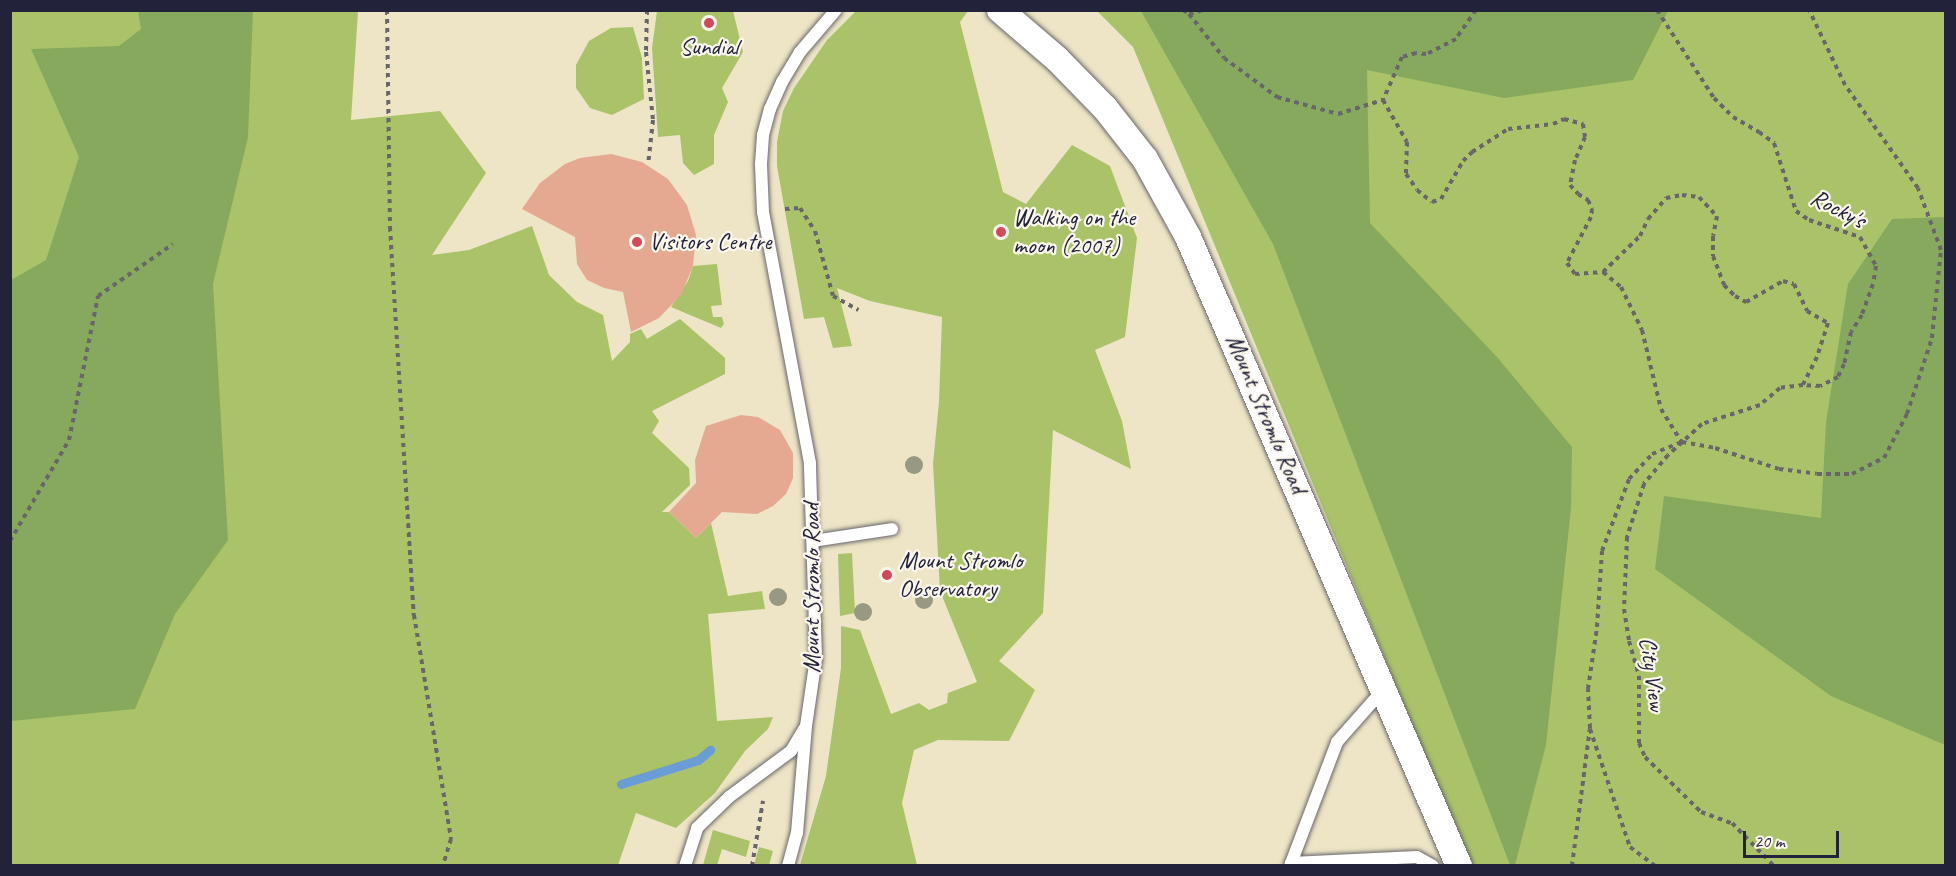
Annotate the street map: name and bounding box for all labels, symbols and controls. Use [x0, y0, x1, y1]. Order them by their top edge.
marker: Sundial [702, 16, 716, 30]
place label: Sundial [680, 33, 738, 61]
street label: Rocky's [1806, 183, 1870, 235]
place label: Walking on the moon (2007) [1013, 204, 1135, 260]
marker: Walking on the moon (2007) [994, 225, 1008, 239]
place label: Visitors Centre [649, 228, 771, 256]
marker: Visitors Centre [630, 235, 644, 249]
street label: Mount Stromlo Road [1220, 331, 1312, 497]
street label: Mount Stromlo Road [798, 504, 826, 672]
place label: Mount Stromlo Observatory [899, 547, 1021, 603]
marker: Mount Stromlo Observatory [880, 568, 894, 582]
street label: City View [1633, 635, 1671, 713]
scale bar [1746, 819, 1842, 857]
text: 20 m [1754, 830, 1785, 852]

